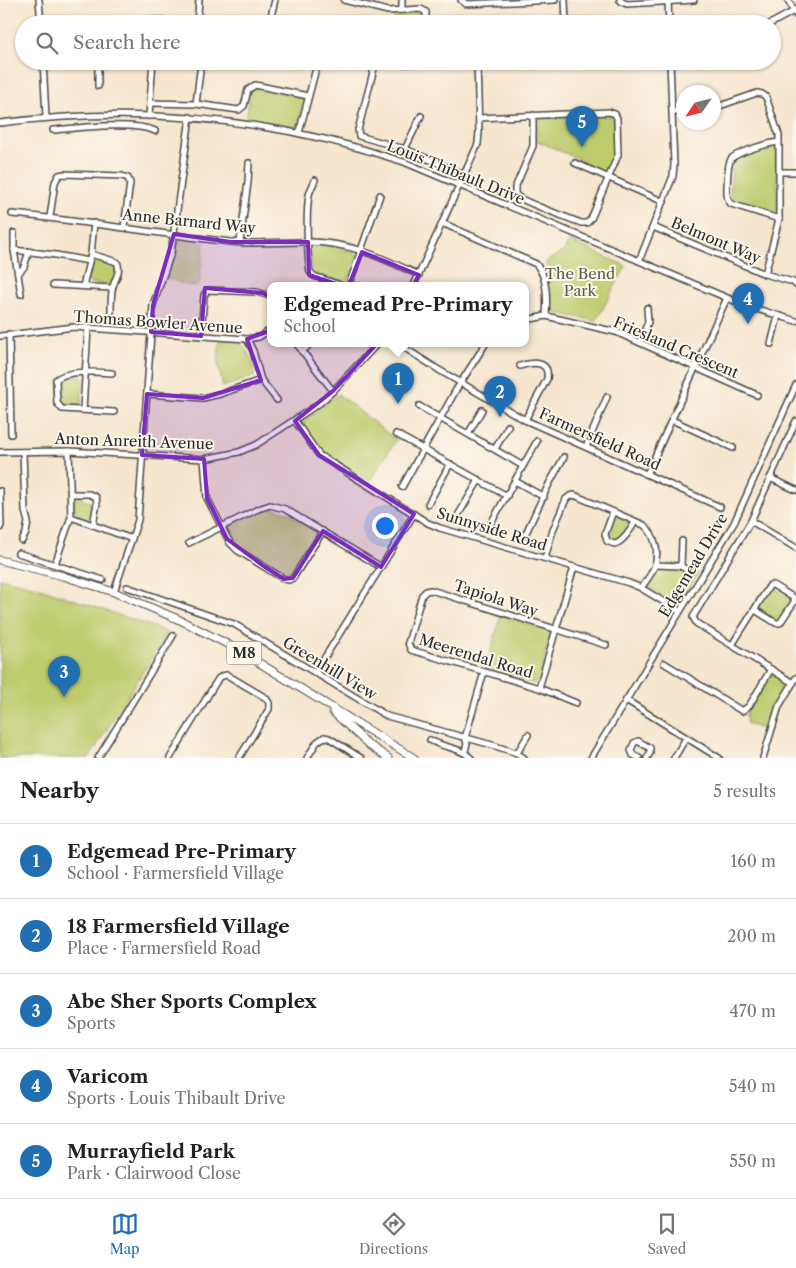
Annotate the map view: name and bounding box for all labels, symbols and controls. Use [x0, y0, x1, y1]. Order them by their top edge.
search box [15, 15, 781, 70]
icon: search [33, 29, 61, 57]
text: Search here [73, 31, 181, 54]
north arrow [676, 85, 721, 130]
pin: 5 [566, 106, 598, 147]
street label: Louis Thibault Drive [384, 136, 528, 208]
street label: Anne Barnard Way [120, 204, 257, 238]
street label: Belmont Way [668, 213, 764, 268]
park label: The Bend Park [545, 264, 615, 300]
popup [267, 282, 529, 347]
pin: 4 [732, 283, 764, 324]
text: Edgemead Pre-Primary [283, 293, 513, 316]
street label: Thomas Bowler Avenue [73, 307, 243, 337]
street label: Friesland Crescent [611, 312, 742, 382]
text: School [283, 316, 336, 336]
pin: 1 [382, 363, 414, 404]
pin: 2 [484, 376, 516, 417]
street label: Farmersfield Road [536, 404, 664, 474]
street label: Anton Anreith Avenue [53, 429, 214, 453]
street label: Sunnyside Road [435, 503, 549, 555]
street label: Edgemead Drive [654, 509, 732, 621]
your location [372, 513, 398, 539]
street label: Tapiola Way [452, 575, 541, 621]
street label: Meerendal Road [417, 630, 535, 682]
street label: Greenhill View [279, 632, 381, 704]
road number: M8 [226, 641, 262, 664]
pin: 3 [48, 656, 80, 697]
text: Nearby [20, 778, 99, 803]
text: 5 results [713, 781, 776, 801]
text: Edgemead Pre-Primary [67, 840, 296, 863]
text: 1 [32, 851, 40, 871]
text: 160 m [731, 851, 776, 871]
text: School · Farmersfield Village [67, 863, 284, 883]
text: 18 Farmersfield Village [67, 915, 289, 938]
text: 2 [31, 926, 41, 946]
text: 200 m [727, 926, 776, 946]
text: Place · Farmersfield Road [67, 938, 261, 958]
text: Abe Sher Sports Complex [67, 990, 317, 1013]
text: 3 [31, 1001, 41, 1021]
text: 470 m [730, 1001, 776, 1021]
text: Sports [67, 1013, 116, 1033]
text: Varicom [67, 1065, 148, 1088]
text: 4 [31, 1076, 41, 1096]
text: 540 m [729, 1076, 776, 1096]
text: Sports · Louis Thibault Drive [67, 1088, 285, 1108]
text: Murrayfield Park [67, 1140, 235, 1163]
text: 5 [32, 1151, 40, 1171]
text: 550 m [729, 1151, 776, 1171]
text: Park · Clairwood Close [67, 1163, 241, 1183]
tab: Map [110, 1210, 140, 1258]
tab: Directions [359, 1210, 428, 1258]
tab: Saved [647, 1210, 686, 1258]

